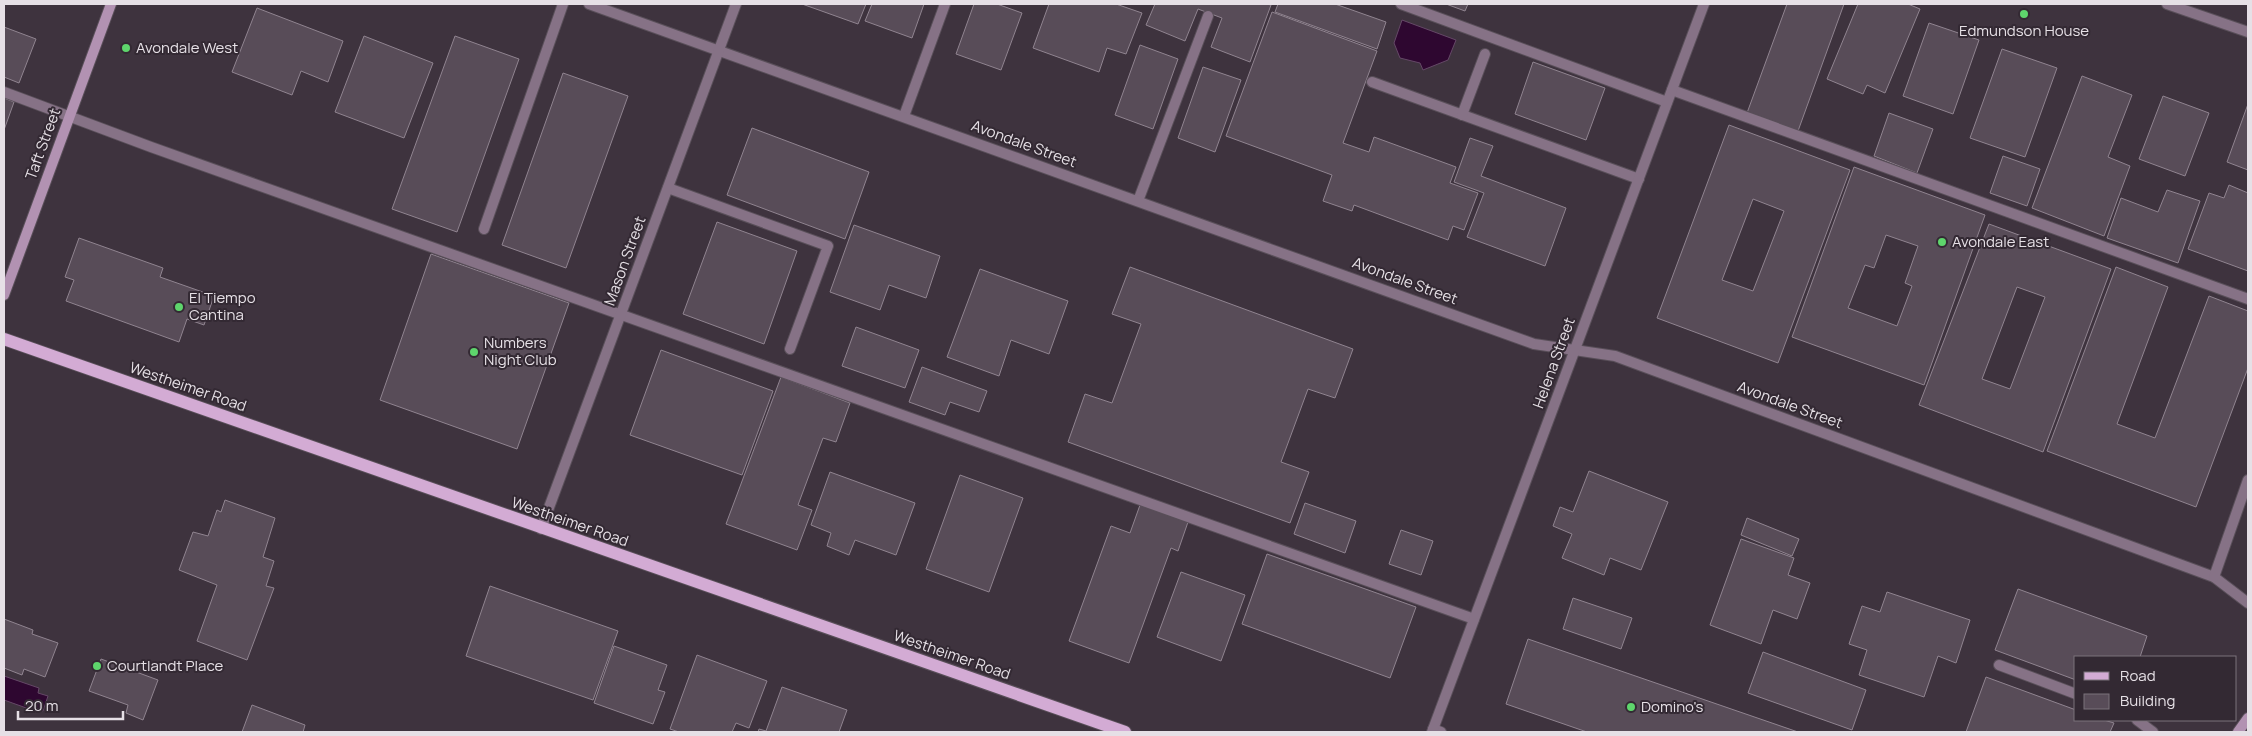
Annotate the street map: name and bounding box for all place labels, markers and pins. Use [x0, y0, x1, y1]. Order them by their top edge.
marker: Edmundson House [2018, 8, 2030, 20]
place label: Edmundson House [1959, 20, 2089, 41]
place label: Avondale West [136, 37, 238, 58]
marker: Avondale West [120, 42, 132, 54]
place label: Avondale East [1952, 231, 2049, 252]
marker: Avondale East [1936, 236, 1948, 248]
place label: El Tiempo Cantina [189, 287, 256, 325]
marker: El Tiempo Cantina [173, 301, 185, 313]
place label: Numbers Night Club [484, 332, 557, 370]
marker: Numbers Night Club [468, 346, 480, 358]
place label: Courtlandt Place [107, 655, 223, 676]
marker: Courtlandt Place [91, 660, 103, 672]
place label: Domino's [1641, 696, 1703, 717]
marker: Domino's [1625, 701, 1637, 713]

